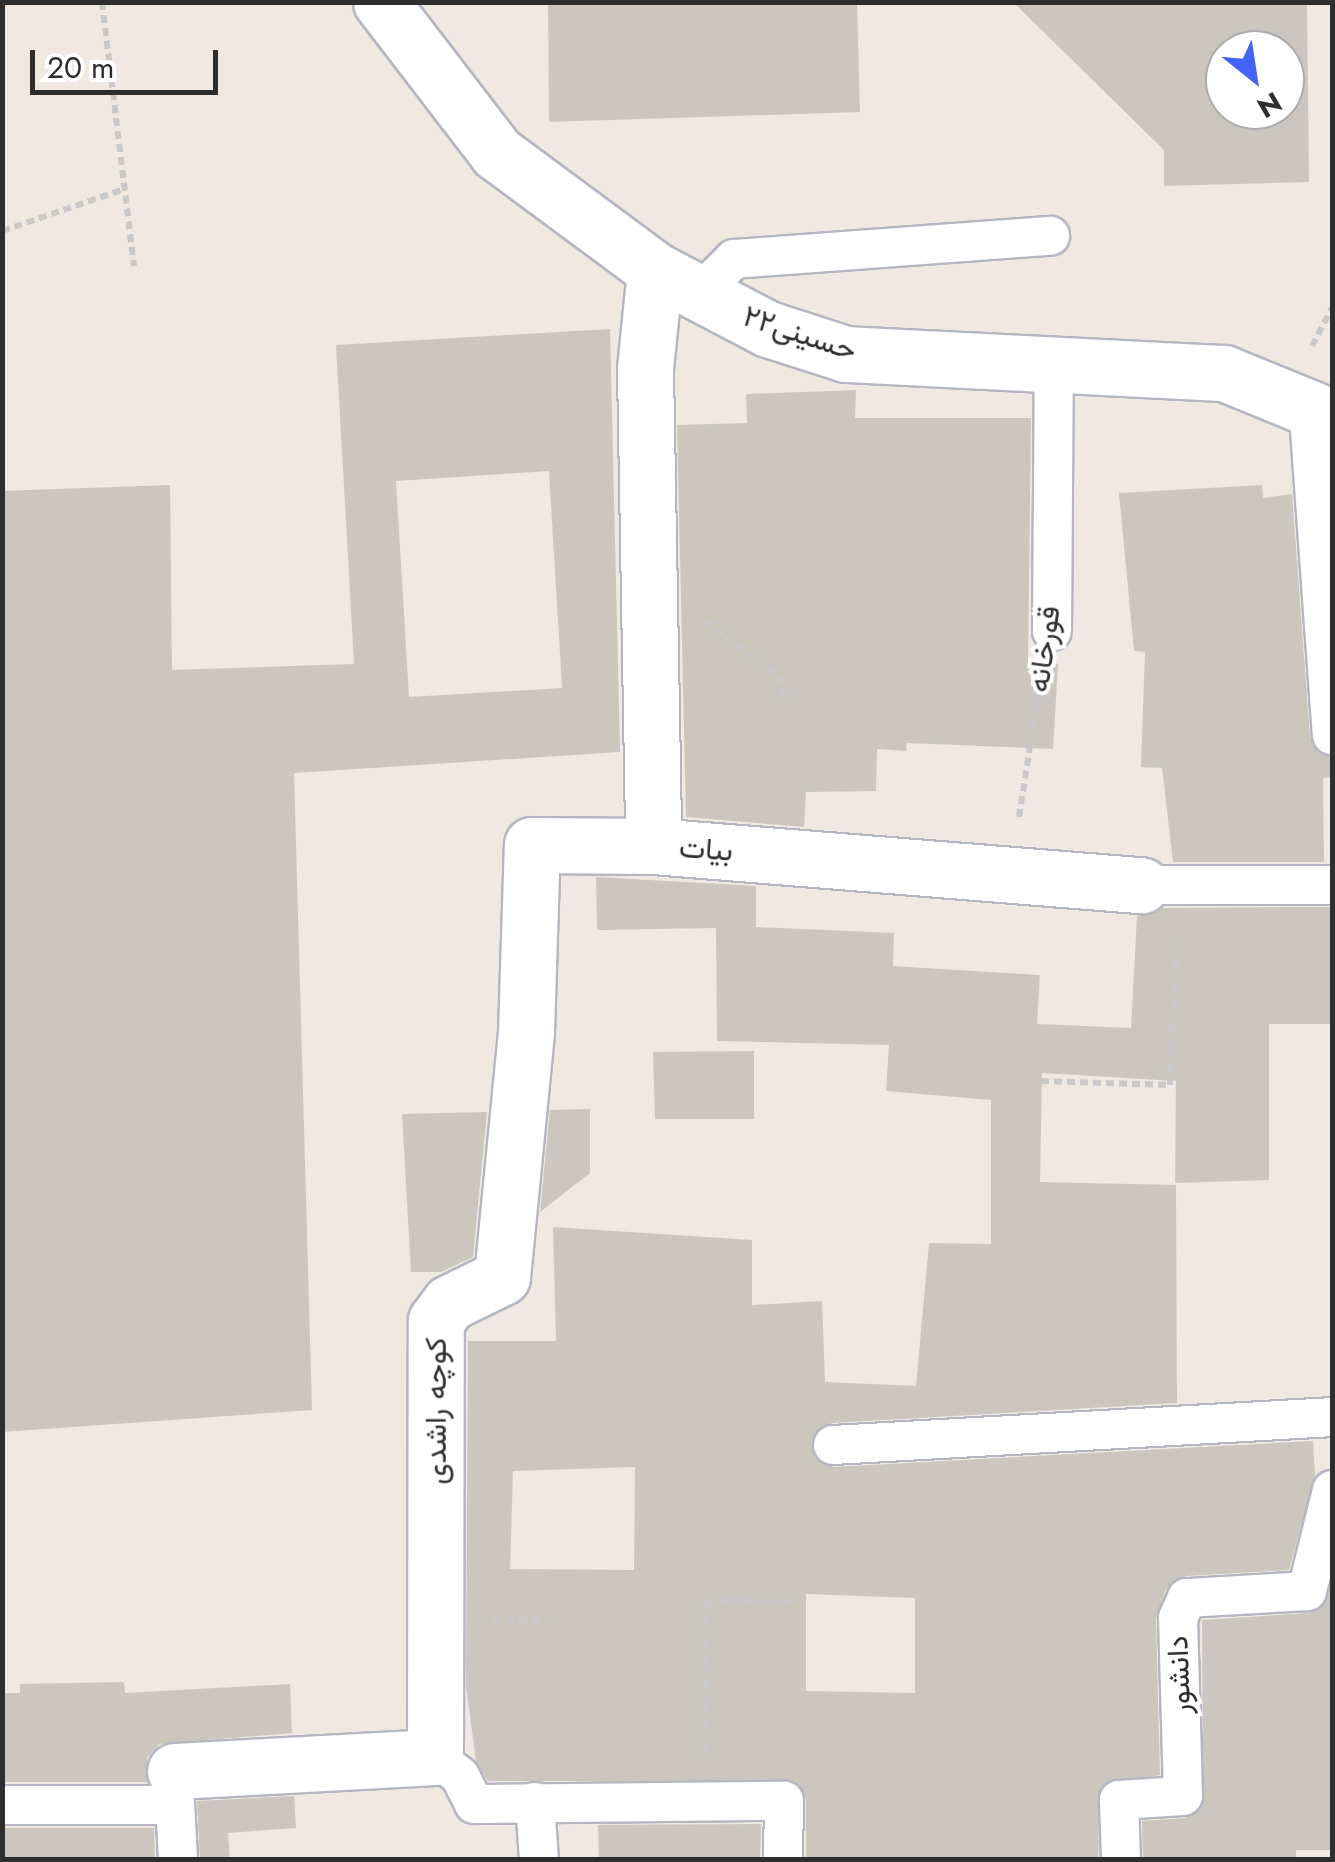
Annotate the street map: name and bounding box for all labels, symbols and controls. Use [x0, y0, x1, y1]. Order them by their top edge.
scale bar [35, 30, 222, 92]
north arrow [1205, 30, 1305, 130]
text: 20 m [47, 46, 114, 89]
text: N [1249, 81, 1289, 128]
street label: حسینی۲۲ [739, 298, 861, 368]
street label: قورخانه [1020, 603, 1068, 695]
street label: بیات [678, 829, 734, 869]
street label: کوچه راشدی [418, 1337, 454, 1485]
street label: دانشور [1160, 1635, 1198, 1715]

